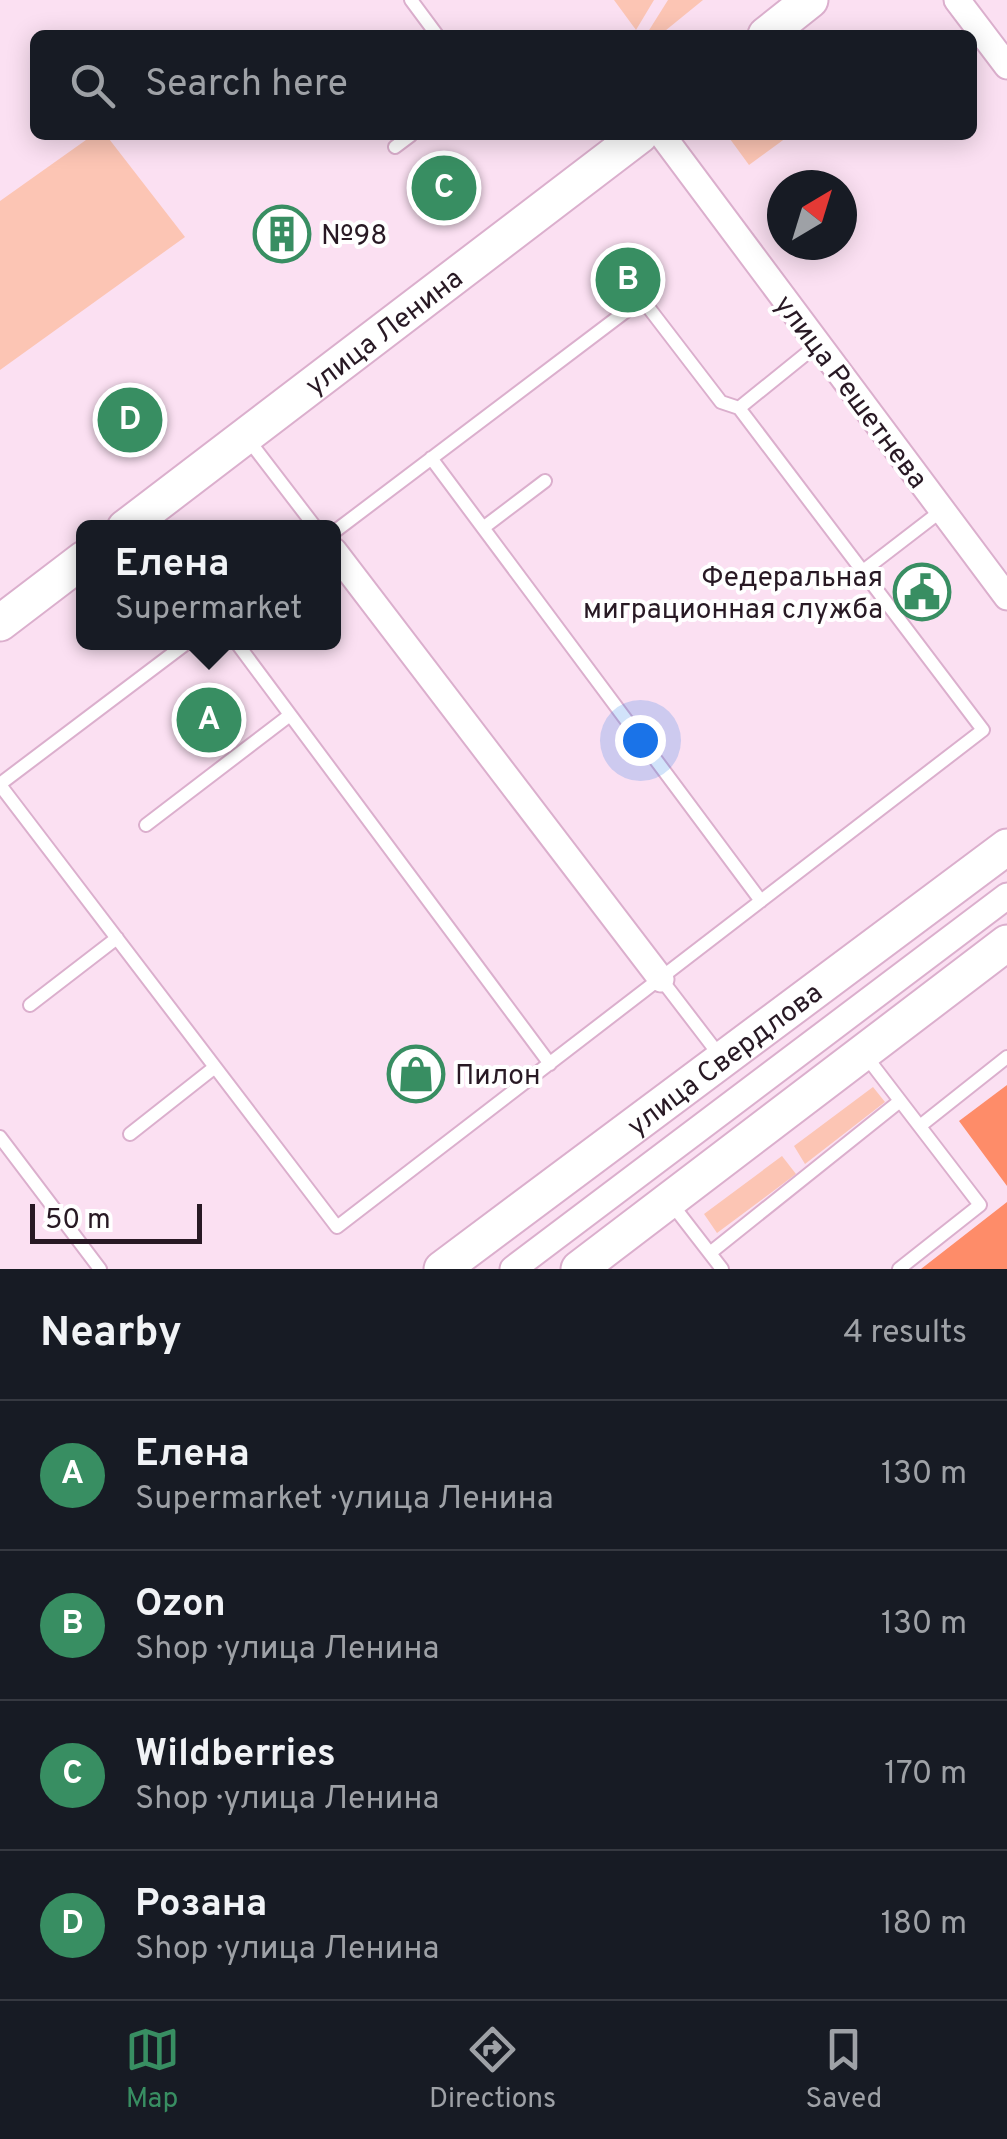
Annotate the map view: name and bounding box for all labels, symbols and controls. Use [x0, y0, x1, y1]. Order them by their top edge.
search box [30, 30, 977, 140]
icon: search [65, 58, 120, 113]
text: Search here [145, 61, 348, 110]
pin: C [412, 150, 476, 226]
north arrow [767, 170, 857, 260]
building icon: №98 [252, 204, 312, 264]
place label: №98 [321, 219, 387, 255]
pin: B [596, 242, 660, 318]
street label: улица Ленина [299, 262, 471, 405]
street label: улица Решетнева [765, 289, 934, 497]
pin: D [98, 382, 162, 458]
popup [76, 520, 341, 650]
text: Елена [115, 541, 229, 590]
place label: Федеральная миграционная служба [583, 561, 883, 629]
public building icon: Федеральная миграционная служба [892, 562, 952, 622]
text: Supermarket [115, 590, 302, 630]
pin: A [176, 682, 242, 758]
your location [615, 715, 666, 766]
street label: улица Свердлова [621, 976, 831, 1145]
shop icon: Пилон [386, 1044, 446, 1104]
place label: Пилон [455, 1059, 541, 1095]
scale bar [30, 1199, 202, 1244]
text: 50 m [45, 1203, 111, 1239]
text: Nearby [40, 1308, 182, 1361]
text: 4 results [843, 1314, 967, 1354]
text: Елена [135, 1431, 250, 1480]
text: A [61, 1455, 84, 1495]
text: 130 m [881, 1455, 967, 1495]
text: Supermarket · улица Ленина [135, 1480, 554, 1520]
text: Ozon [135, 1581, 226, 1630]
text: B [61, 1605, 84, 1645]
text: 130 m [881, 1605, 967, 1645]
text: Shop · улица Ленина [135, 1630, 439, 1670]
text: Wildberries [135, 1731, 336, 1780]
text: C [62, 1755, 83, 1795]
text: 170 m [884, 1755, 967, 1795]
text: Shop · улица Ленина [135, 1780, 439, 1820]
text: Розана [135, 1881, 267, 1930]
text: D [61, 1905, 84, 1945]
text: 180 m [881, 1905, 967, 1945]
text: Shop · улица Ленина [135, 1930, 439, 1970]
tab: Map [125, 2022, 180, 2118]
tab: Directions [429, 2022, 556, 2118]
tab: Saved [805, 2022, 882, 2118]

